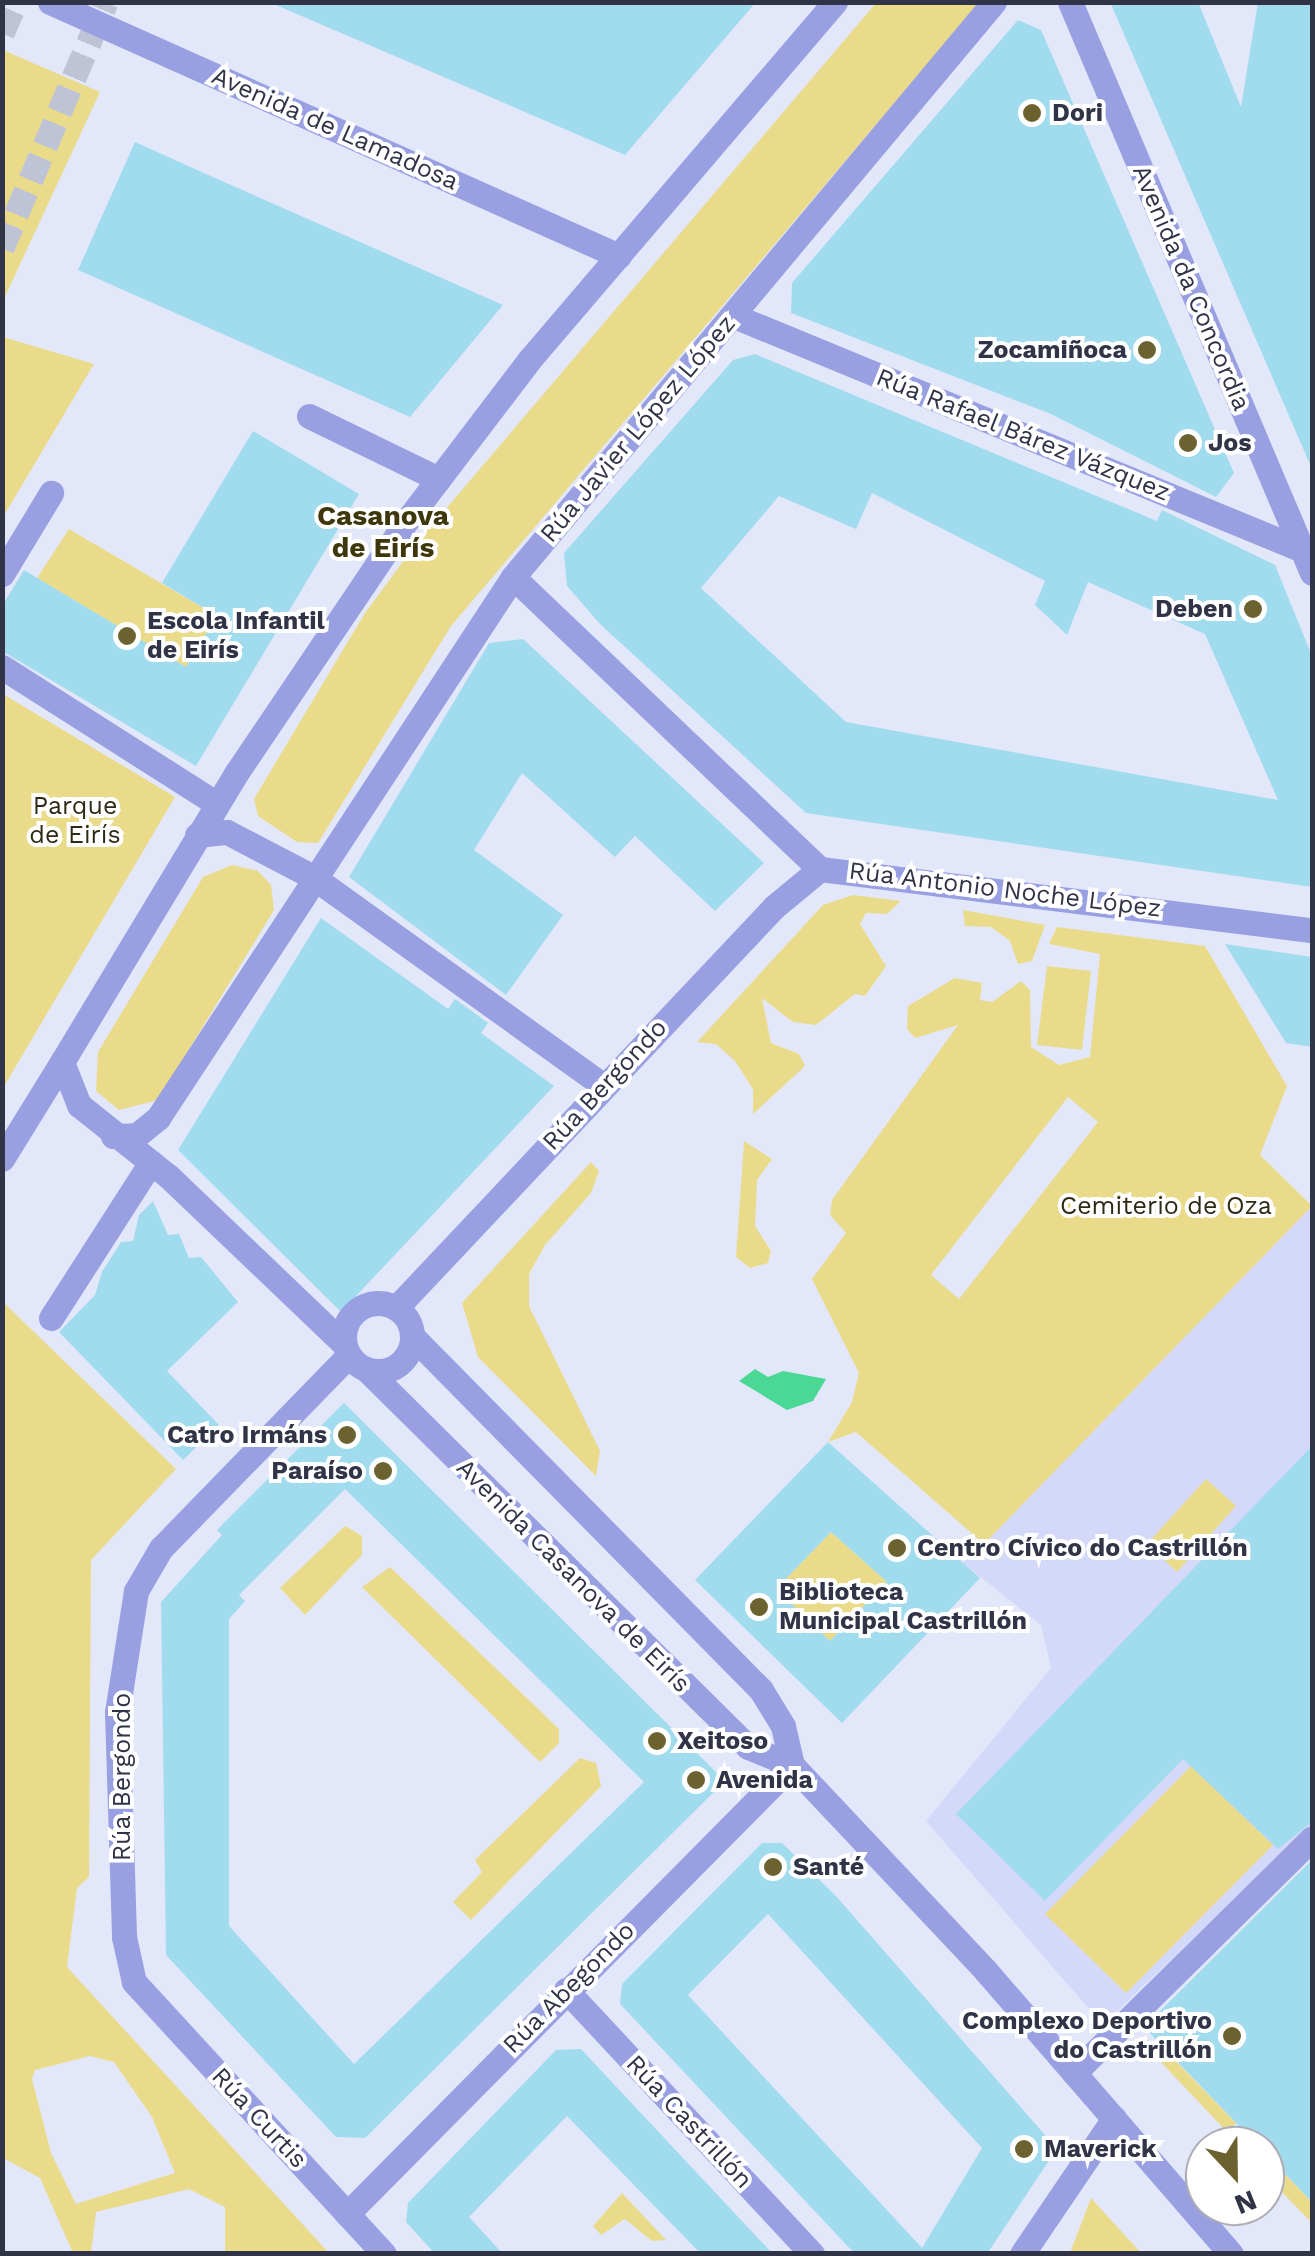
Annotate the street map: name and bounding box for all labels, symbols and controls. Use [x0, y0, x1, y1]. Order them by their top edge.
street label: Avenida de Lamadosa [207, 61, 463, 197]
place label: Dori [1052, 98, 1103, 128]
marker: Dori [1021, 102, 1043, 124]
street label: Avenida da Concordia [1125, 160, 1257, 416]
street label: Rúa Javier López López [534, 309, 742, 549]
place label: Zocamiñoca [978, 335, 1127, 365]
marker: Zocamiñoca [1136, 339, 1158, 361]
street label: Rúa Rafael Bárez Vázquez [871, 362, 1175, 508]
place label: Jos [1208, 428, 1252, 458]
marker: Jos [1177, 432, 1199, 454]
district label: Casanova de Eirís [317, 499, 449, 565]
place label: Deben [1155, 594, 1233, 624]
marker: Deben [1242, 598, 1264, 620]
place label: Escola Infantil de Eirís [147, 607, 325, 666]
marker: Escola Infantil de Eirís [116, 625, 138, 647]
park label: Parque de Eirís [29, 792, 121, 851]
street label: Rúa Antonio Noche López [846, 856, 1164, 924]
street label: Rúa Bergondo [536, 1013, 674, 1157]
park label: Cemiterio de Oza [1060, 1191, 1272, 1221]
place label: Catro Irmáns [167, 1420, 327, 1450]
marker: Catro Irmáns [336, 1424, 358, 1446]
street label: Avenida Casanova de Eirís [450, 1453, 696, 1699]
place label: Paraíso [271, 1456, 363, 1486]
marker: Paraíso [372, 1460, 394, 1482]
place label: Centro Cívico do Castrillón [917, 1533, 1248, 1563]
marker: Centro Cívico do Castrillón [886, 1537, 908, 1559]
place label: Biblioteca Municipal Castrillón [779, 1578, 1027, 1637]
marker: Biblioteca Municipal Castrillón [748, 1596, 770, 1618]
street label: Rúa Bergondo [107, 1692, 137, 1862]
place label: Xeitoso [677, 1726, 768, 1756]
marker: Xeitoso [646, 1730, 668, 1752]
place label: Avenida [716, 1765, 813, 1795]
marker: Avenida [685, 1769, 707, 1791]
place label: Santé [793, 1852, 864, 1882]
marker: Santé [762, 1856, 784, 1878]
street label: Rúa Abegondo [496, 1915, 642, 2061]
place label: Complexo Deportivo do Castrillón [962, 2007, 1212, 2066]
marker: Complexo Deportivo do Castrillón [1221, 2025, 1243, 2047]
street label: Rúa Castrillón [619, 2049, 759, 2195]
street label: Rúa Curtis [205, 2061, 313, 2175]
north arrow [1185, 2126, 1285, 2226]
place label: Maverick [1044, 2134, 1157, 2164]
marker: Maverick [1013, 2138, 1035, 2160]
text: N [1230, 2183, 1261, 2222]

